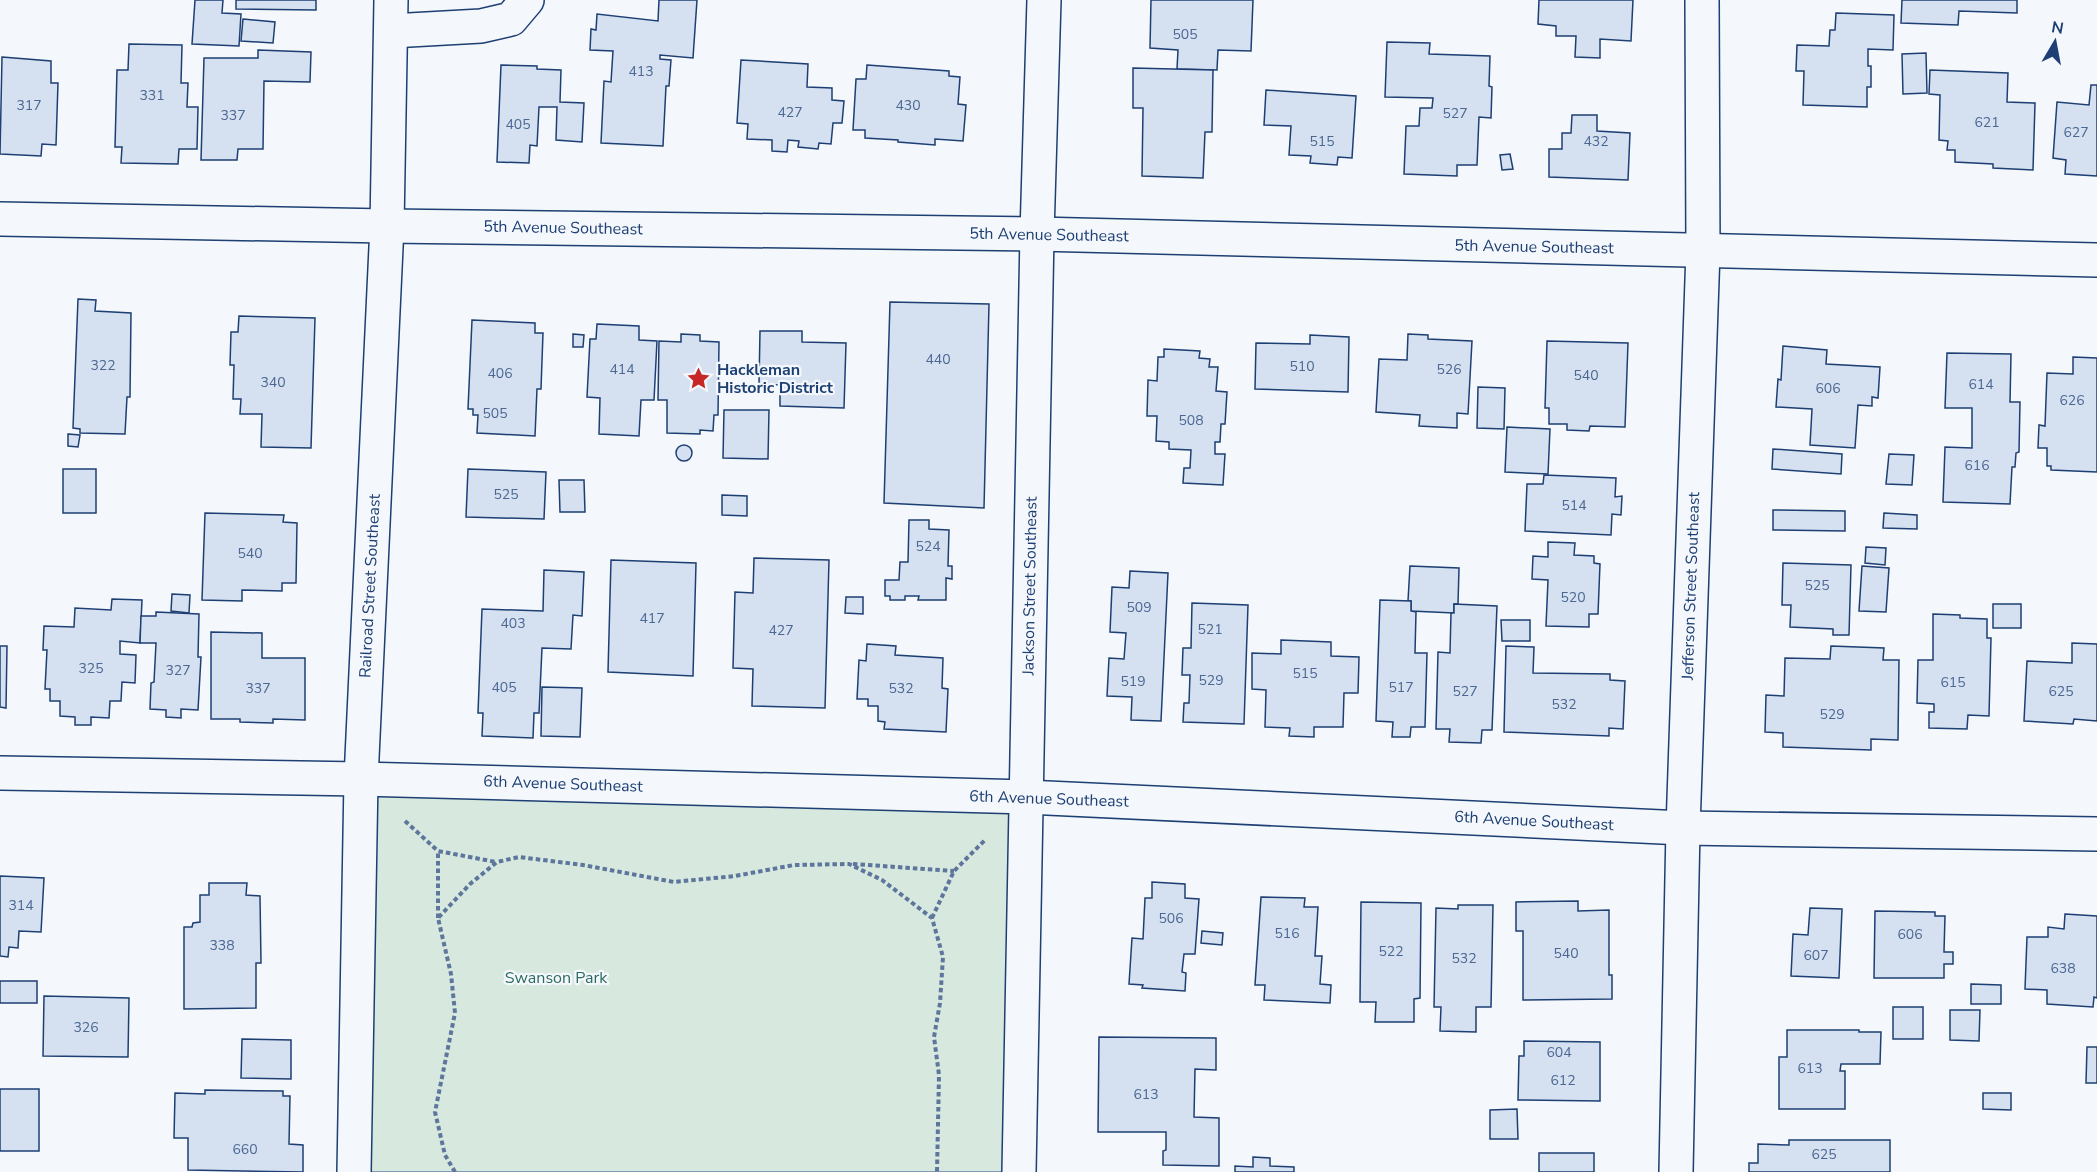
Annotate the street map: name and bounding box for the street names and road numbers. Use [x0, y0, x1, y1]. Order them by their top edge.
street label: 5th Avenue Southeast [483, 216, 643, 240]
street label: 5th Avenue Southeast [969, 223, 1129, 247]
street label: 5th Avenue Southeast [1454, 235, 1614, 259]
street label: Jefferson Street Southeast [1677, 491, 1705, 681]
street label: Railroad Street Southeast [354, 493, 386, 679]
street label: Jackson Street Southeast [1017, 496, 1043, 677]
street label: 6th Avenue Southeast [483, 770, 644, 798]
street label: 6th Avenue Southeast [969, 785, 1130, 813]
street label: 6th Avenue Southeast [1454, 806, 1615, 836]

